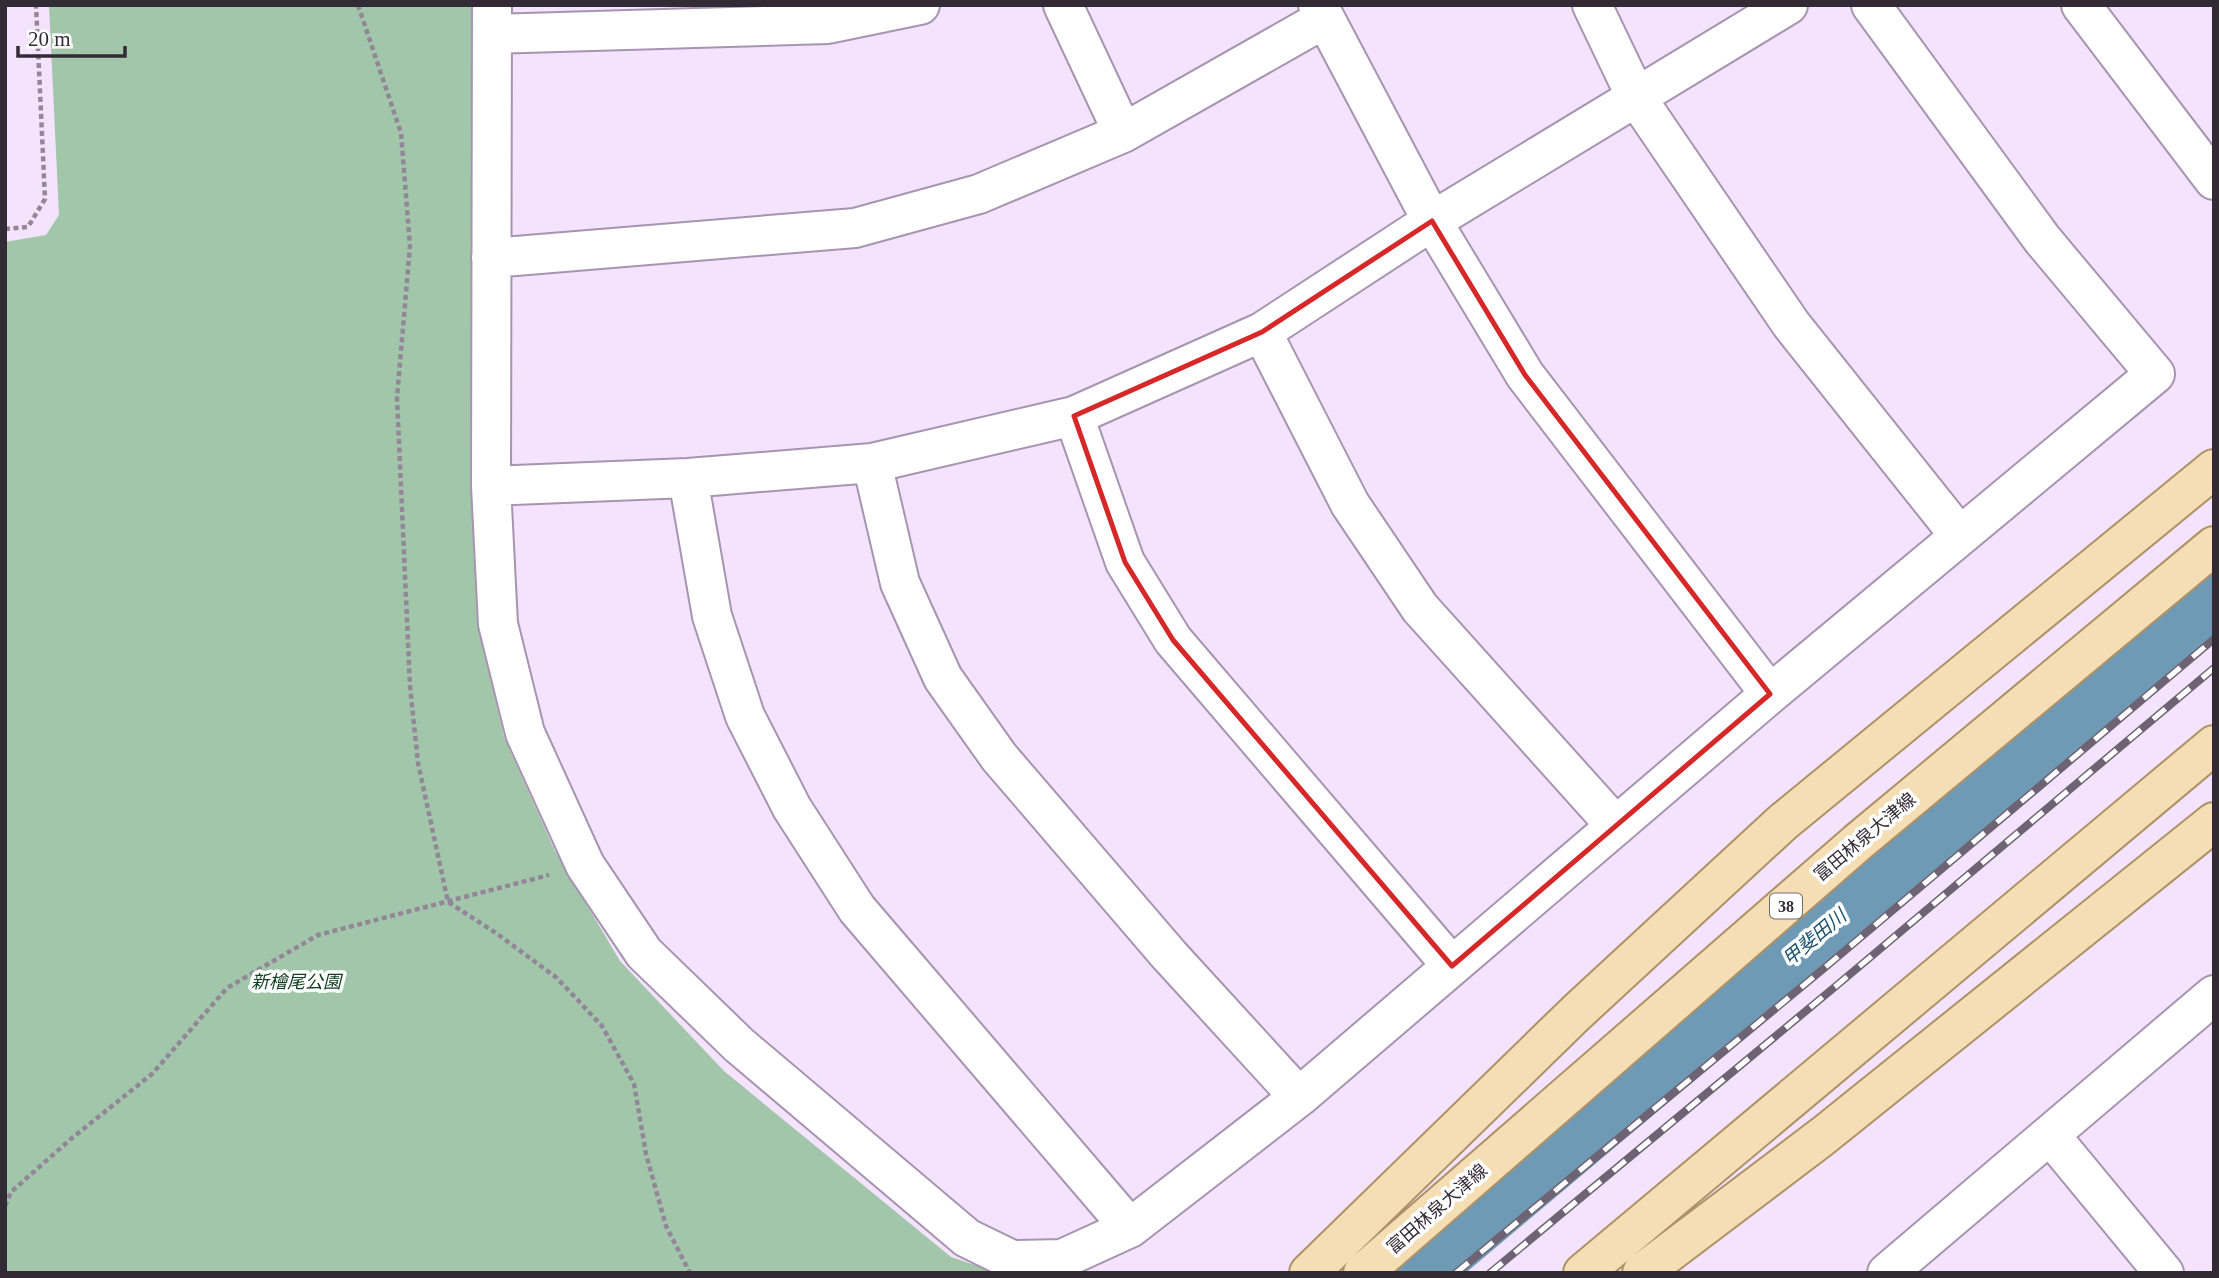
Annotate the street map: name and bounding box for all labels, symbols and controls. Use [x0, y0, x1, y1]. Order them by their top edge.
scale bar [18, 14, 124, 58]
text: 20 m [28, 27, 71, 51]
street label: 富田林泉大津線 [1810, 789, 1920, 885]
road number: 38 [1770, 893, 1802, 918]
water label: 甲斐田川 [1778, 904, 1852, 970]
park label: 新檜尾公園 [251, 972, 344, 992]
street label: 富田林泉大津線 [1383, 1160, 1491, 1258]

